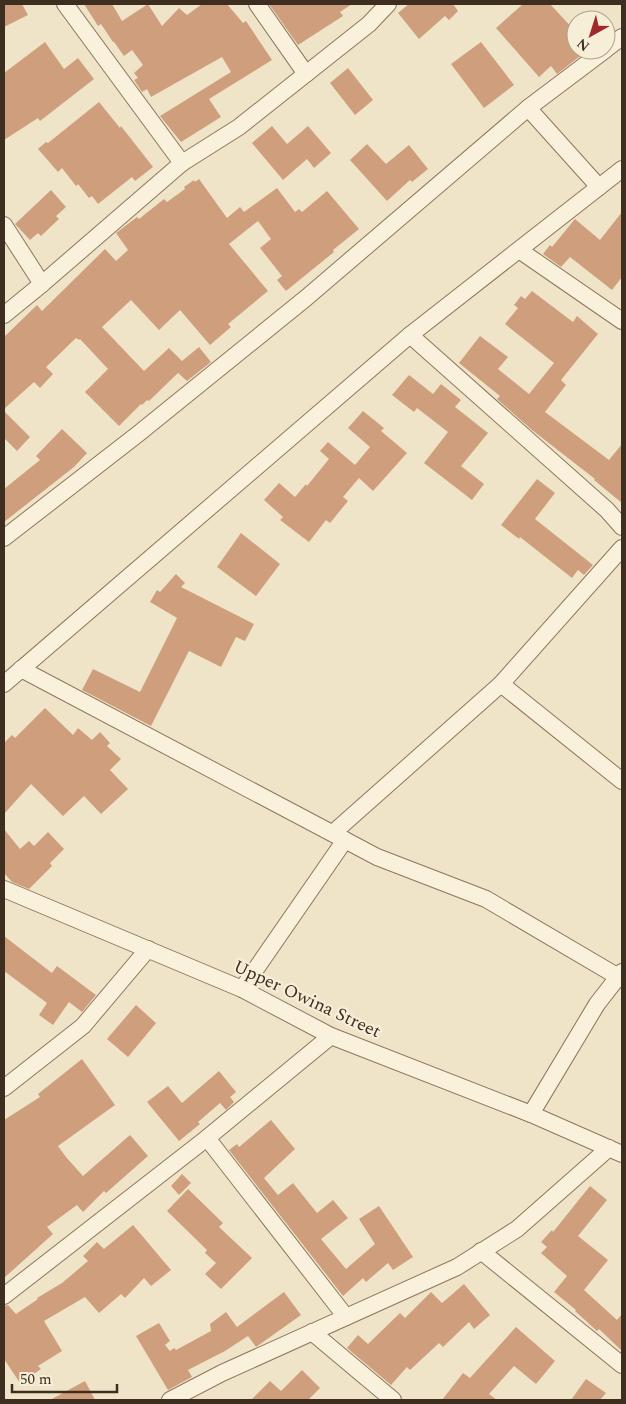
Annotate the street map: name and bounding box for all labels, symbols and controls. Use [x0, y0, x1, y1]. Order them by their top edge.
north arrow [566, 10, 616, 60]
text: N [572, 33, 594, 56]
street label: Upper Owina Street [229, 953, 385, 1045]
scale bar [12, 1362, 118, 1394]
text: 50 m [20, 1368, 52, 1391]

